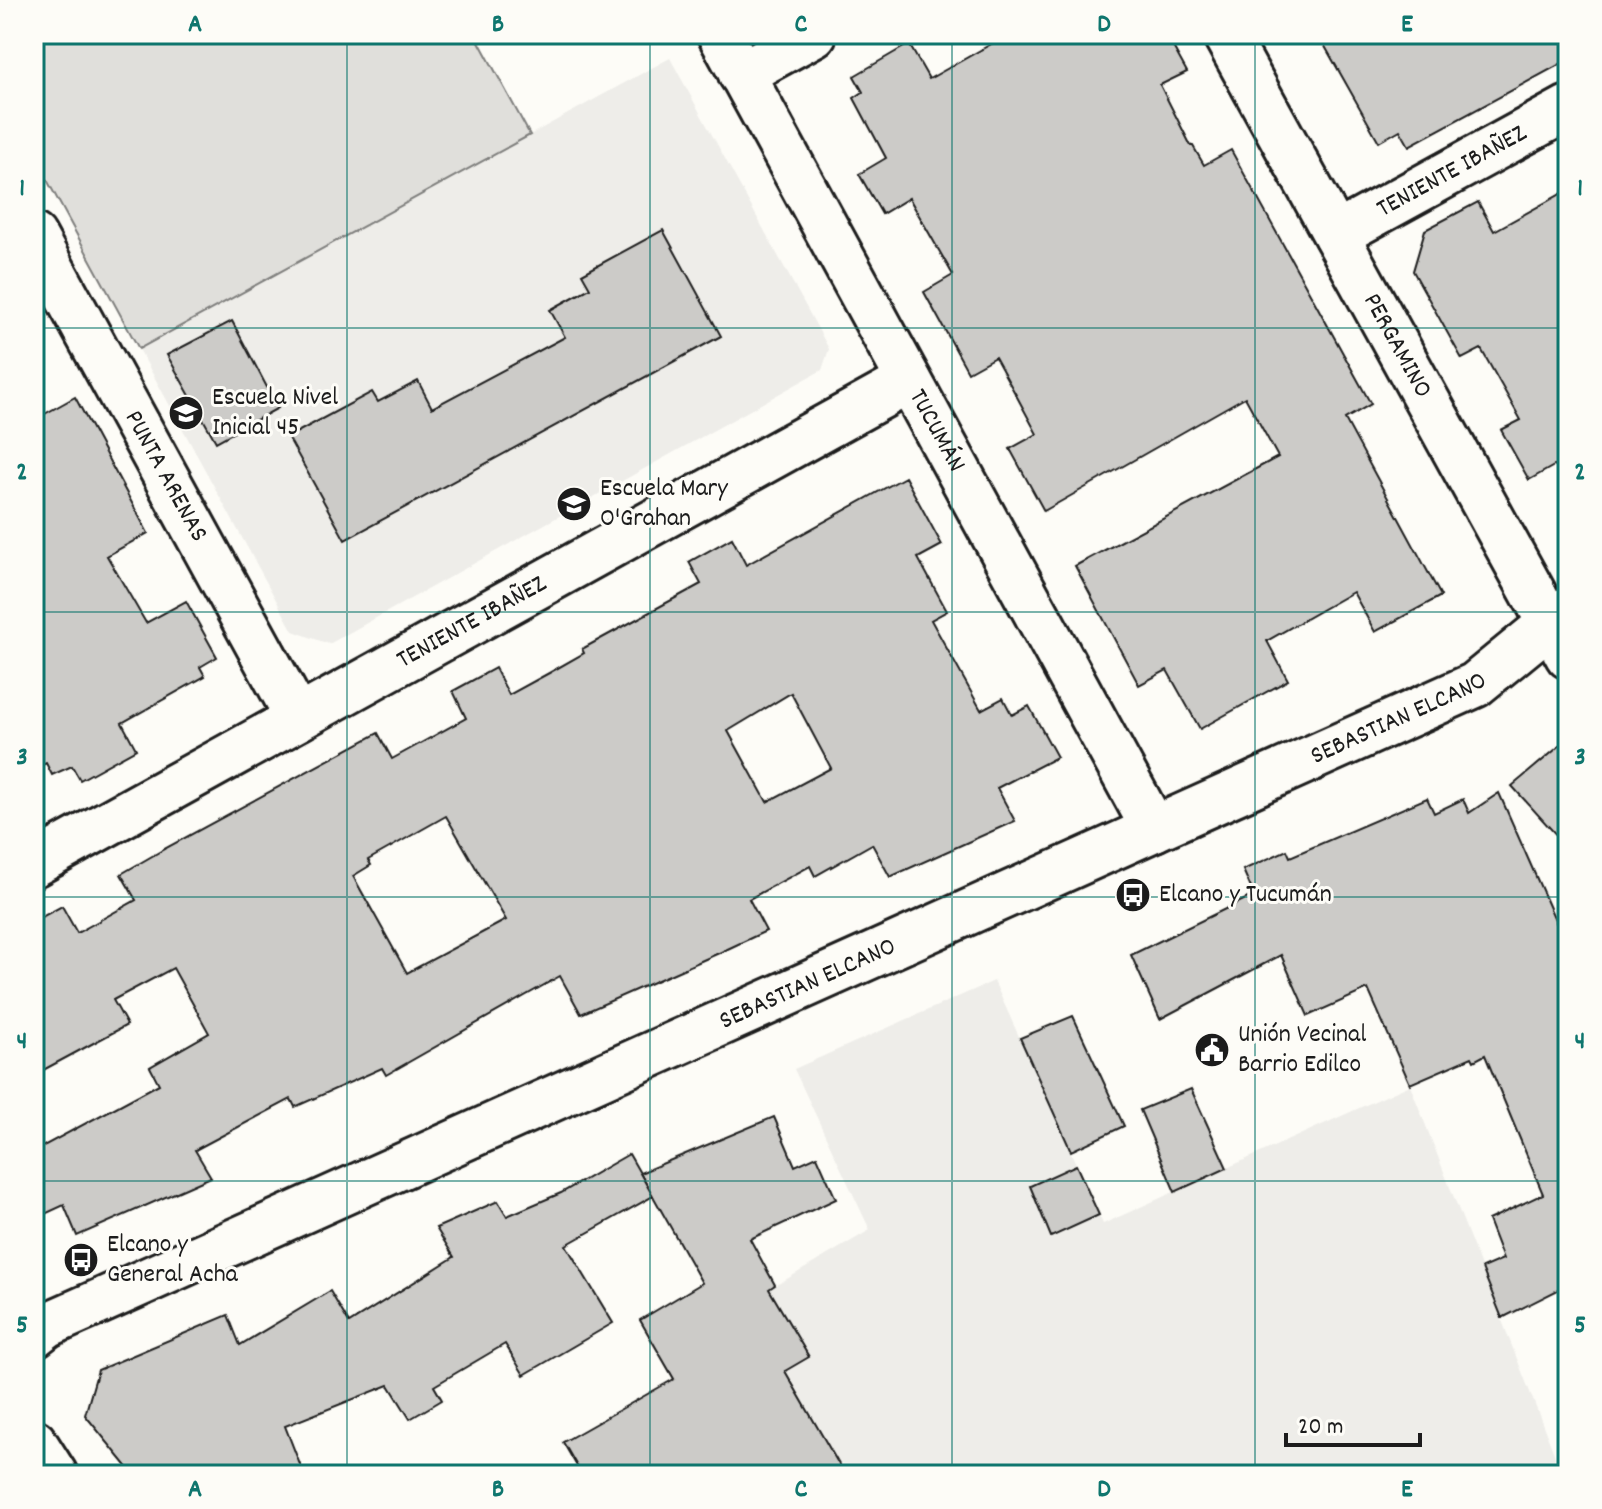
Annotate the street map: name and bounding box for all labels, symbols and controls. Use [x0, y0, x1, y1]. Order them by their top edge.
text: A [188, 7, 202, 44]
text: B [492, 7, 504, 44]
text: C [795, 7, 808, 44]
text: D [1097, 7, 1111, 44]
text: E [1401, 7, 1413, 44]
street label: TENIENTE IBAÑEZ [1370, 115, 1534, 228]
text: 1 [19, 171, 25, 208]
text: 1 [1577, 171, 1583, 208]
street label: PERGAMINO [1353, 287, 1441, 405]
place label: Escuela Nivel Inicial 45 [212, 380, 338, 447]
street label: TUCUMÁN [899, 382, 974, 479]
school or university icon: Escuela Nivel Inicial 45 [167, 394, 205, 432]
street label: PUNTA ARENAS [115, 404, 217, 549]
text: 2 [16, 455, 28, 492]
text: 2 [1574, 455, 1586, 492]
place label: Escuela Mary O'Grahan [600, 471, 728, 538]
school or university icon: Escuela Mary O'Grahan [555, 485, 593, 523]
street label: TENIENTE IBAÑEZ [390, 566, 554, 679]
street label: SEBASTIAN ELCANO [1305, 663, 1496, 775]
text: 3 [16, 740, 28, 777]
text: 3 [1574, 740, 1586, 777]
bus stop icon: Elcano y Tucumán [1114, 876, 1152, 914]
place label: Elcano y Tucumán [1159, 877, 1332, 914]
street label: SEBASTIAN ELCANO [713, 928, 902, 1040]
place label: Unión Vecinal Barrio Edilco [1238, 1017, 1366, 1084]
text: 4 [17, 1024, 27, 1061]
text: 4 [1575, 1024, 1585, 1061]
public building icon: Unión Vecinal Barrio Edilco [1193, 1031, 1231, 1069]
place label: Elcano y General Acha [107, 1227, 239, 1294]
bus stop icon: Elcano y General Acha [62, 1241, 100, 1279]
text: 5 [16, 1308, 28, 1345]
text: 5 [1574, 1308, 1586, 1345]
scale bar [1286, 1397, 1420, 1447]
text: 20 m [1298, 1411, 1344, 1445]
text: A [188, 1472, 202, 1509]
text: B [492, 1472, 504, 1509]
text: C [795, 1472, 808, 1509]
text: D [1097, 1472, 1111, 1509]
text: E [1401, 1472, 1413, 1509]

